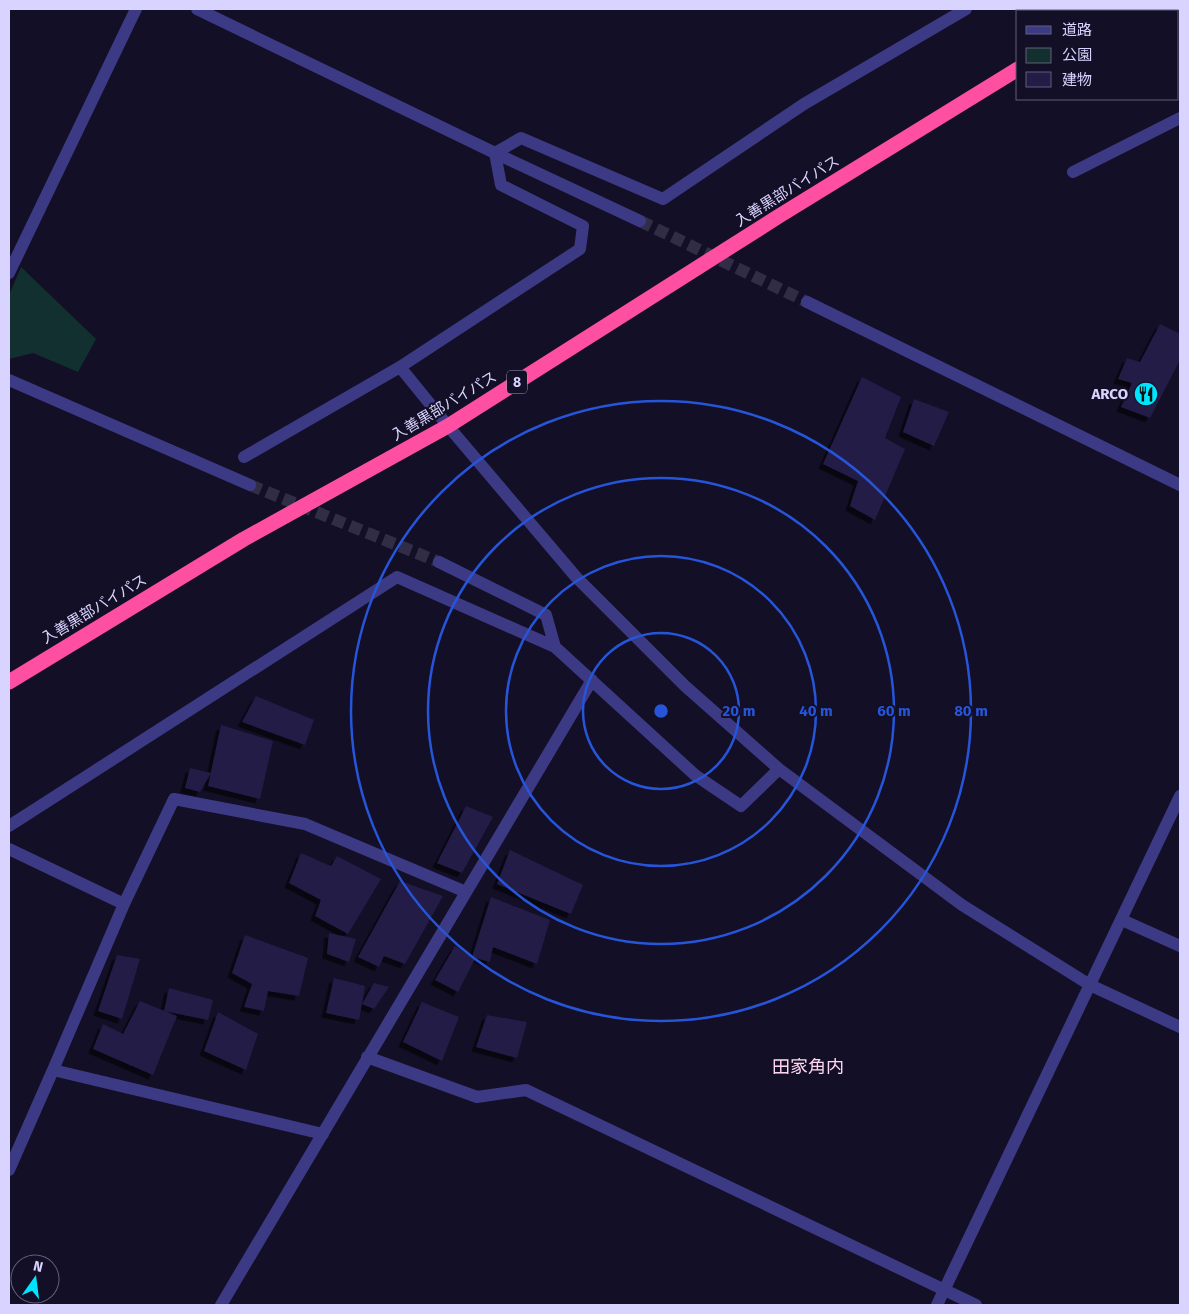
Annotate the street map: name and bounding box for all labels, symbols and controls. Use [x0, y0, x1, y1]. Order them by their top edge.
legend [1016, 10, 1179, 100]
text: 道路 [1062, 21, 1092, 39]
text: 公園 [1062, 46, 1092, 64]
text: 建物 [1062, 71, 1092, 89]
street label: 入善黒部バイパス [731, 152, 843, 230]
street label: 入善黒部バイパス [388, 367, 500, 445]
road number: 8 [507, 371, 527, 394]
restaurant icon: ARCO [1133, 381, 1159, 407]
place label: ARCO [1090, 385, 1128, 403]
street label: 入善黒部バイパス [38, 570, 150, 648]
centre of rings [652, 702, 670, 720]
text: 20 m [723, 702, 755, 720]
text: 40 m [799, 702, 833, 720]
text: 60 m [877, 702, 911, 720]
text: 80 m [954, 702, 988, 720]
district label: 田家角内 [772, 1056, 844, 1078]
north arrow [10, 1254, 60, 1304]
text: N [31, 1257, 45, 1276]

